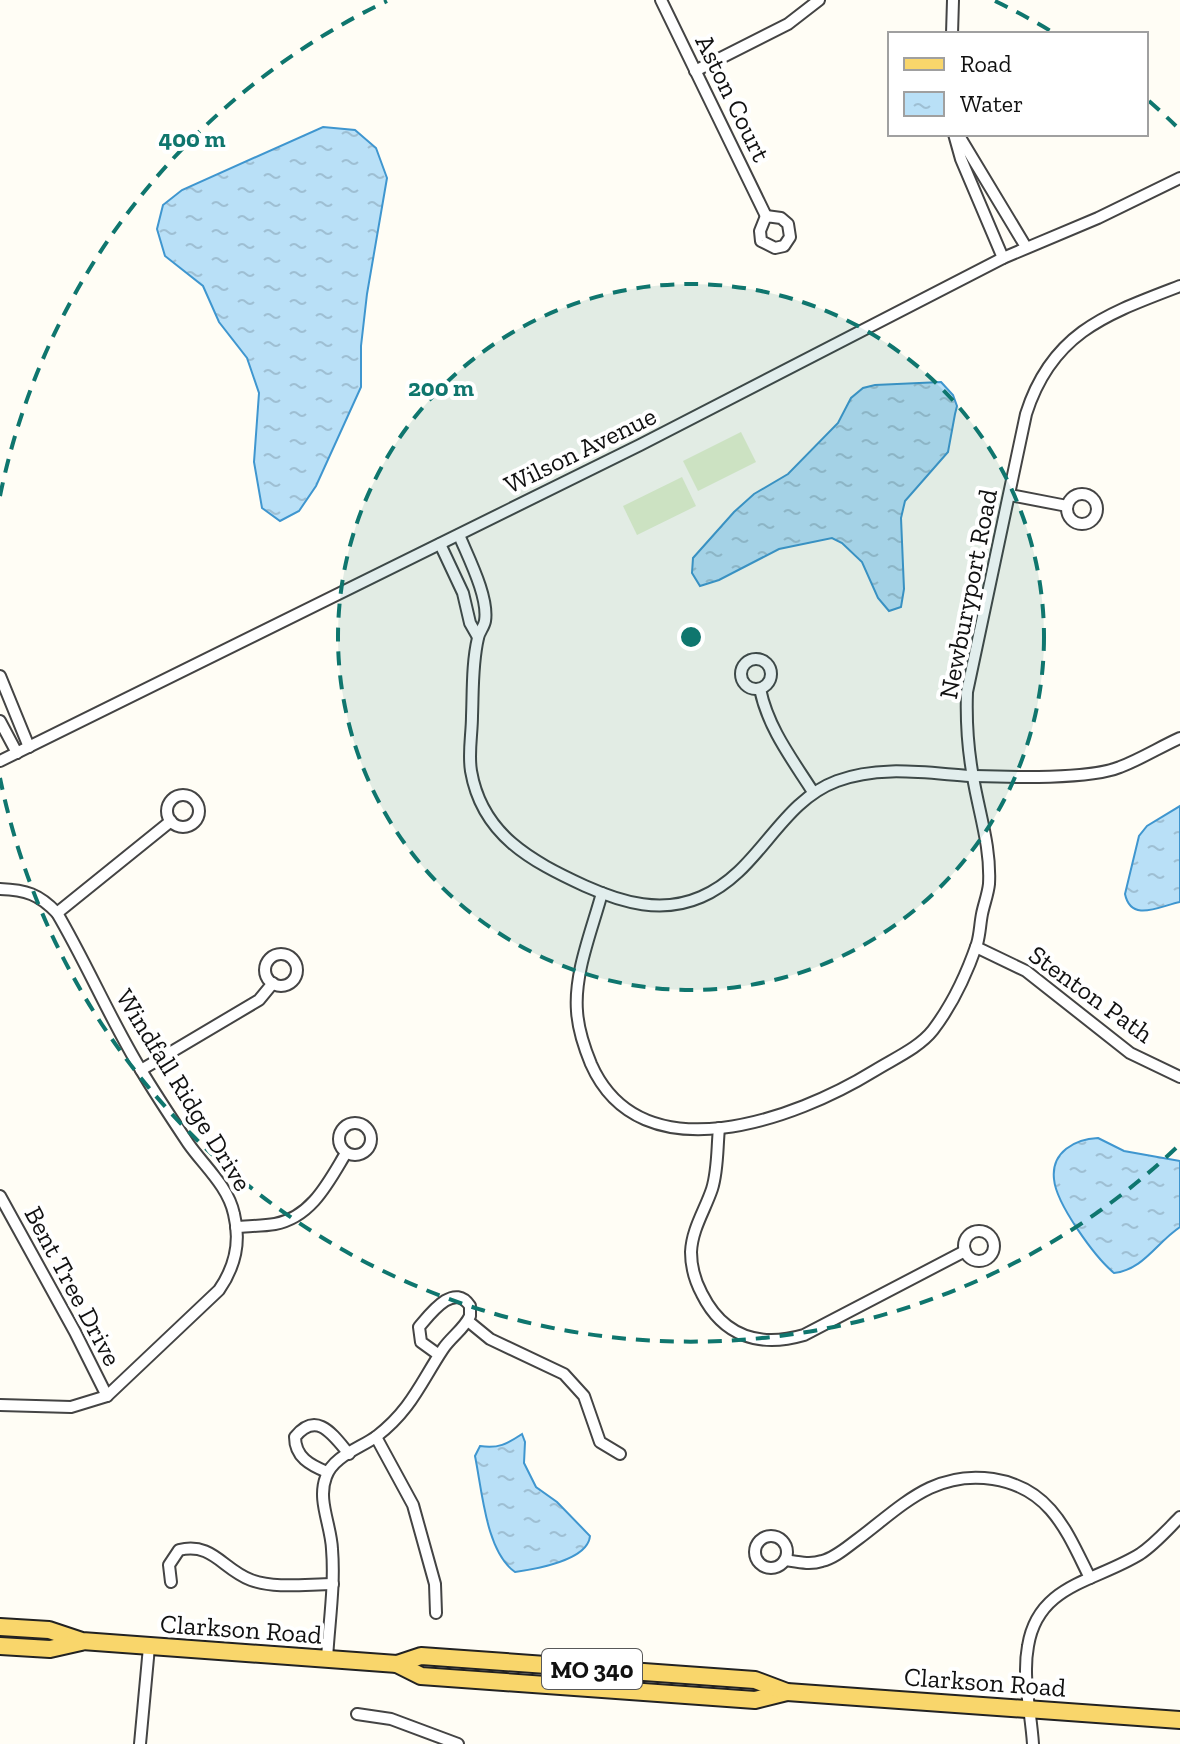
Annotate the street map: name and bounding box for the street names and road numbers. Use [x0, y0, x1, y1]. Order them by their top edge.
street label: Aston Court [689, 29, 778, 167]
street label: Wilson Avenue [499, 399, 661, 501]
street label: Newburyport Road [932, 486, 1004, 702]
street label: Stenton Path [1023, 938, 1160, 1050]
street label: Windfall Ridge Drive [109, 983, 259, 1197]
street label: Bent Tree Drive [18, 1201, 128, 1371]
street label: Clarkson Road [159, 1607, 323, 1651]
road number: MO 340 [542, 1649, 642, 1689]
street label: Clarkson Road [903, 1660, 1067, 1704]

